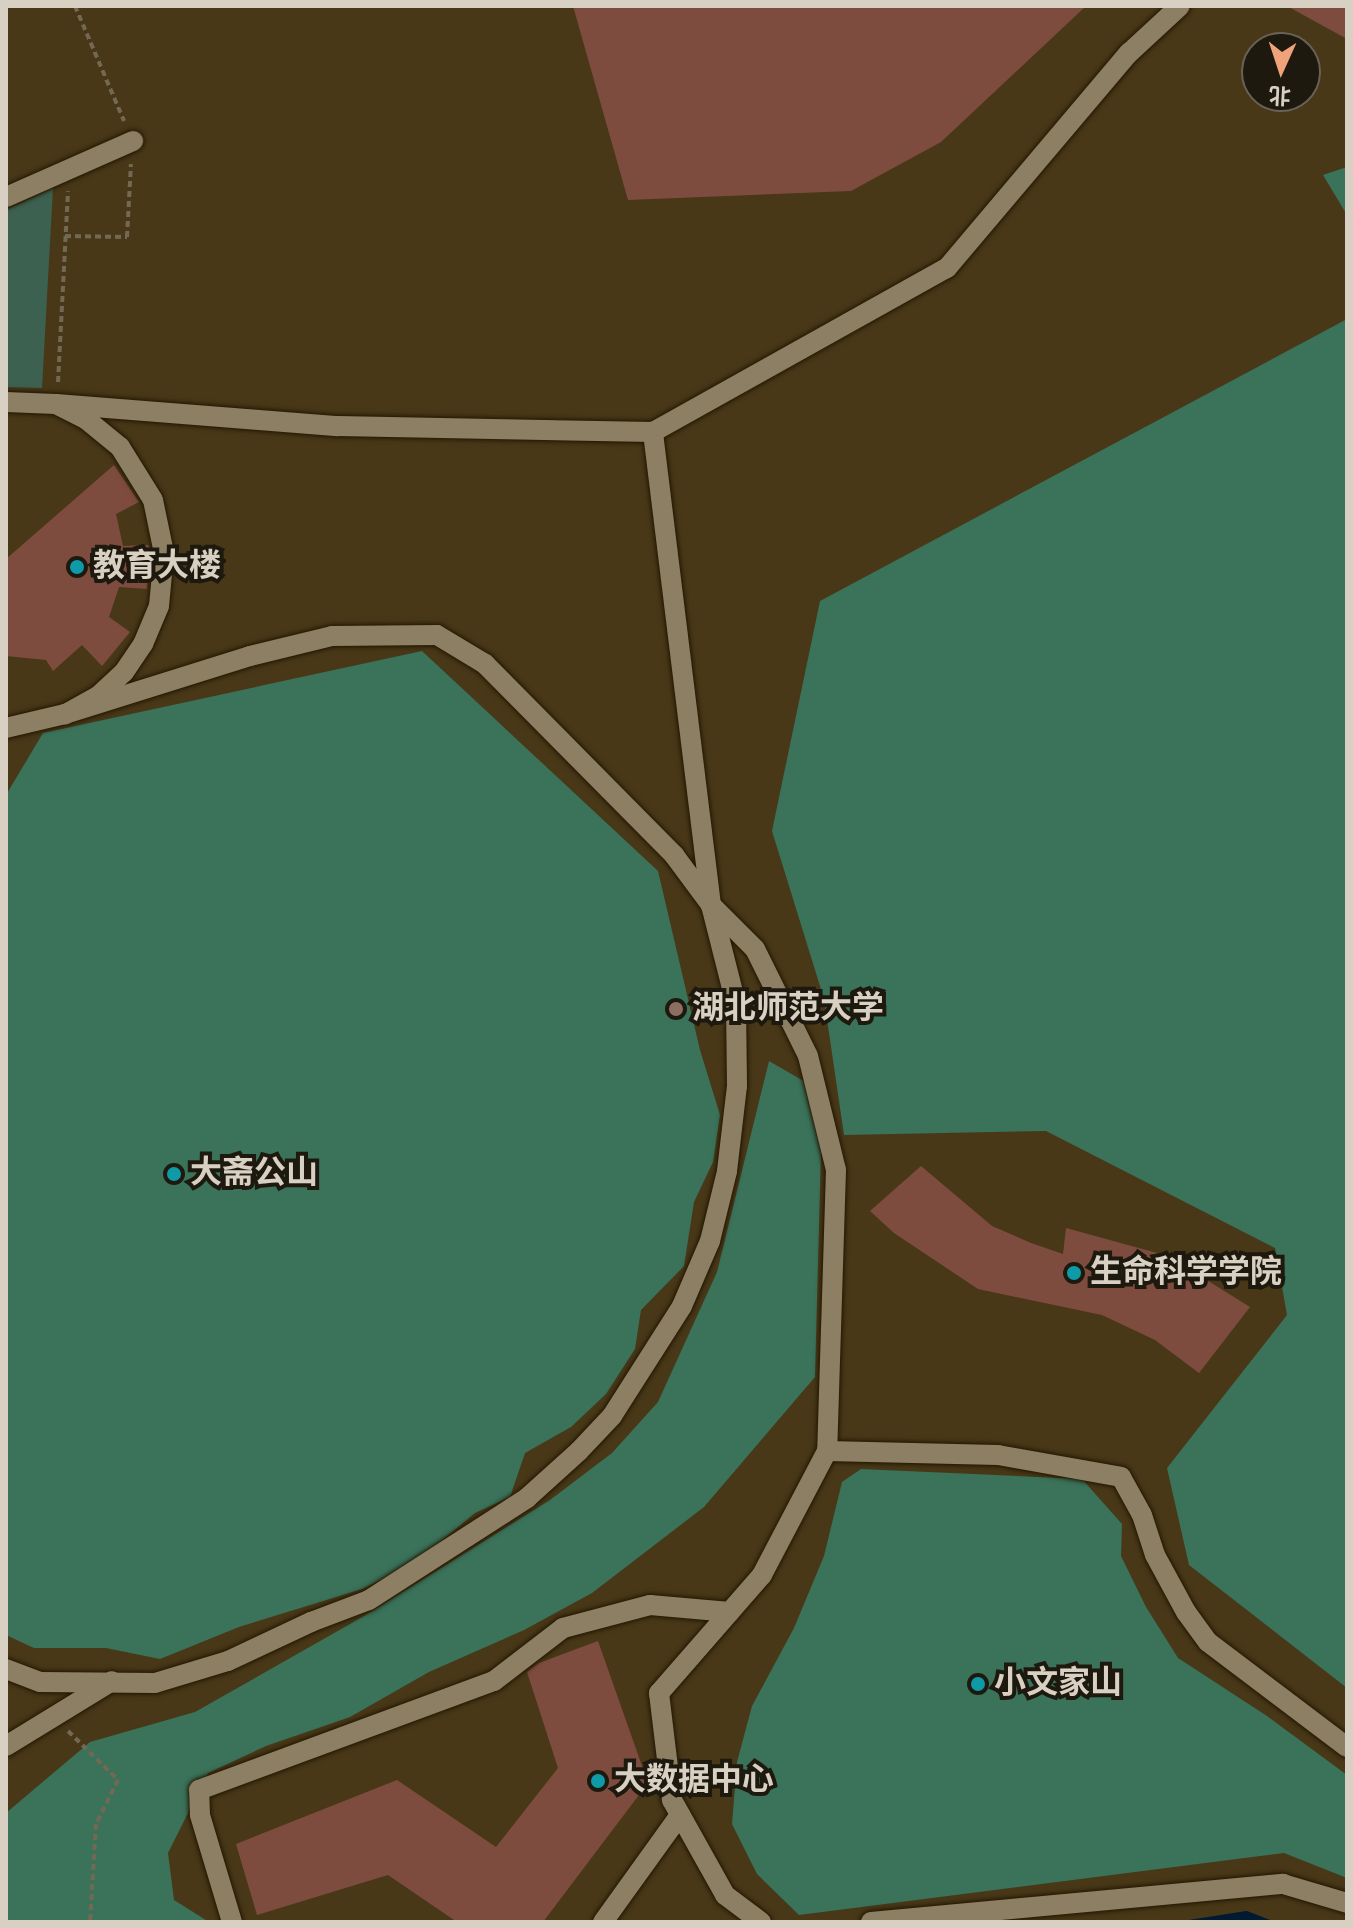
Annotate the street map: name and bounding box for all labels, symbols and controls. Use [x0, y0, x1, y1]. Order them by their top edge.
north arrow [1241, 32, 1321, 112]
text: 北 [1268, 77, 1292, 112]
place label: 教育大楼 [93, 548, 221, 586]
marker: 教育大楼 [68, 558, 86, 576]
place label: 湖北师范大学 [692, 990, 884, 1028]
marker: 湖北师范大学 [667, 1000, 685, 1018]
place label: 大斋公山 [190, 1155, 318, 1193]
marker: 大斋公山 [165, 1165, 183, 1183]
place label: 生命科学学院 [1090, 1254, 1282, 1292]
marker: 生命科学学院 [1065, 1264, 1083, 1282]
place label: 小文家山 [994, 1665, 1122, 1703]
marker: 小文家山 [969, 1675, 987, 1693]
place label: 大数据中心 [614, 1762, 774, 1800]
marker: 大数据中心 [589, 1772, 607, 1790]

